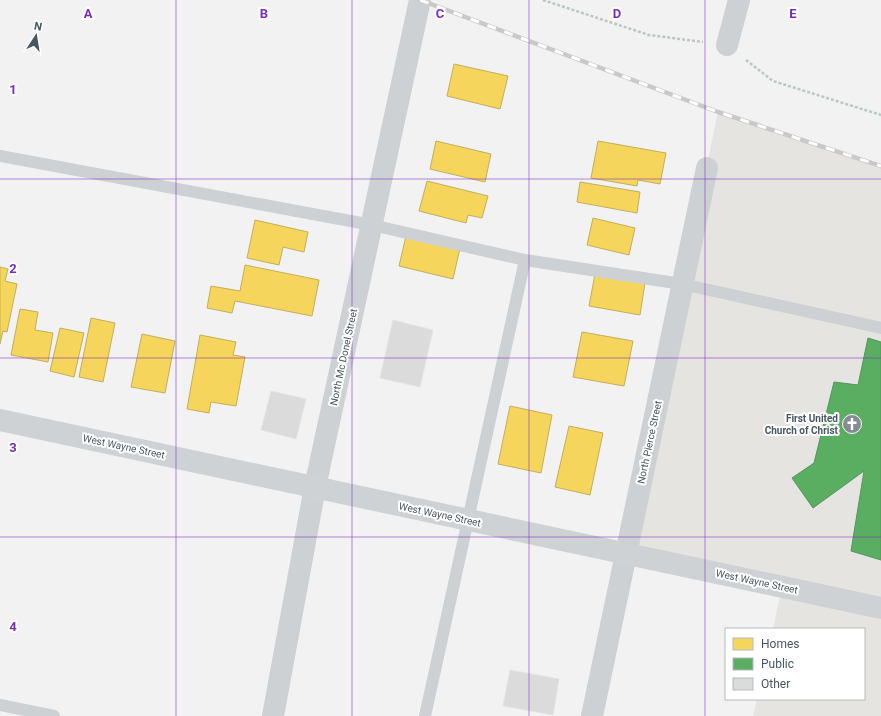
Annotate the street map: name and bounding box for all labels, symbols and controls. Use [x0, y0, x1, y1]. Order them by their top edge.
text: A [84, 6, 93, 21]
text: B [260, 6, 268, 21]
text: C [436, 6, 445, 21]
text: D [613, 6, 621, 21]
text: E [789, 6, 797, 21]
north arrow [16, 16, 56, 56]
text: N [33, 20, 43, 34]
text: 1 [9, 82, 17, 97]
text: 2 [9, 261, 17, 276]
street label: North Mc Donel Street [328, 308, 359, 406]
street label: North Pierce Street [635, 400, 664, 485]
place label: First United Church of Christ [765, 413, 839, 436]
church icon: First United Church of Christ [841, 413, 863, 435]
street label: West Wayne Street [82, 432, 166, 461]
text: 3 [9, 440, 17, 455]
street label: West Wayne Street [398, 500, 482, 529]
street label: West Wayne Street [715, 567, 799, 596]
text: 4 [9, 619, 17, 634]
legend [725, 628, 865, 700]
text: Homes [761, 637, 799, 651]
text: Public [761, 657, 794, 671]
text: Other [761, 677, 790, 691]

